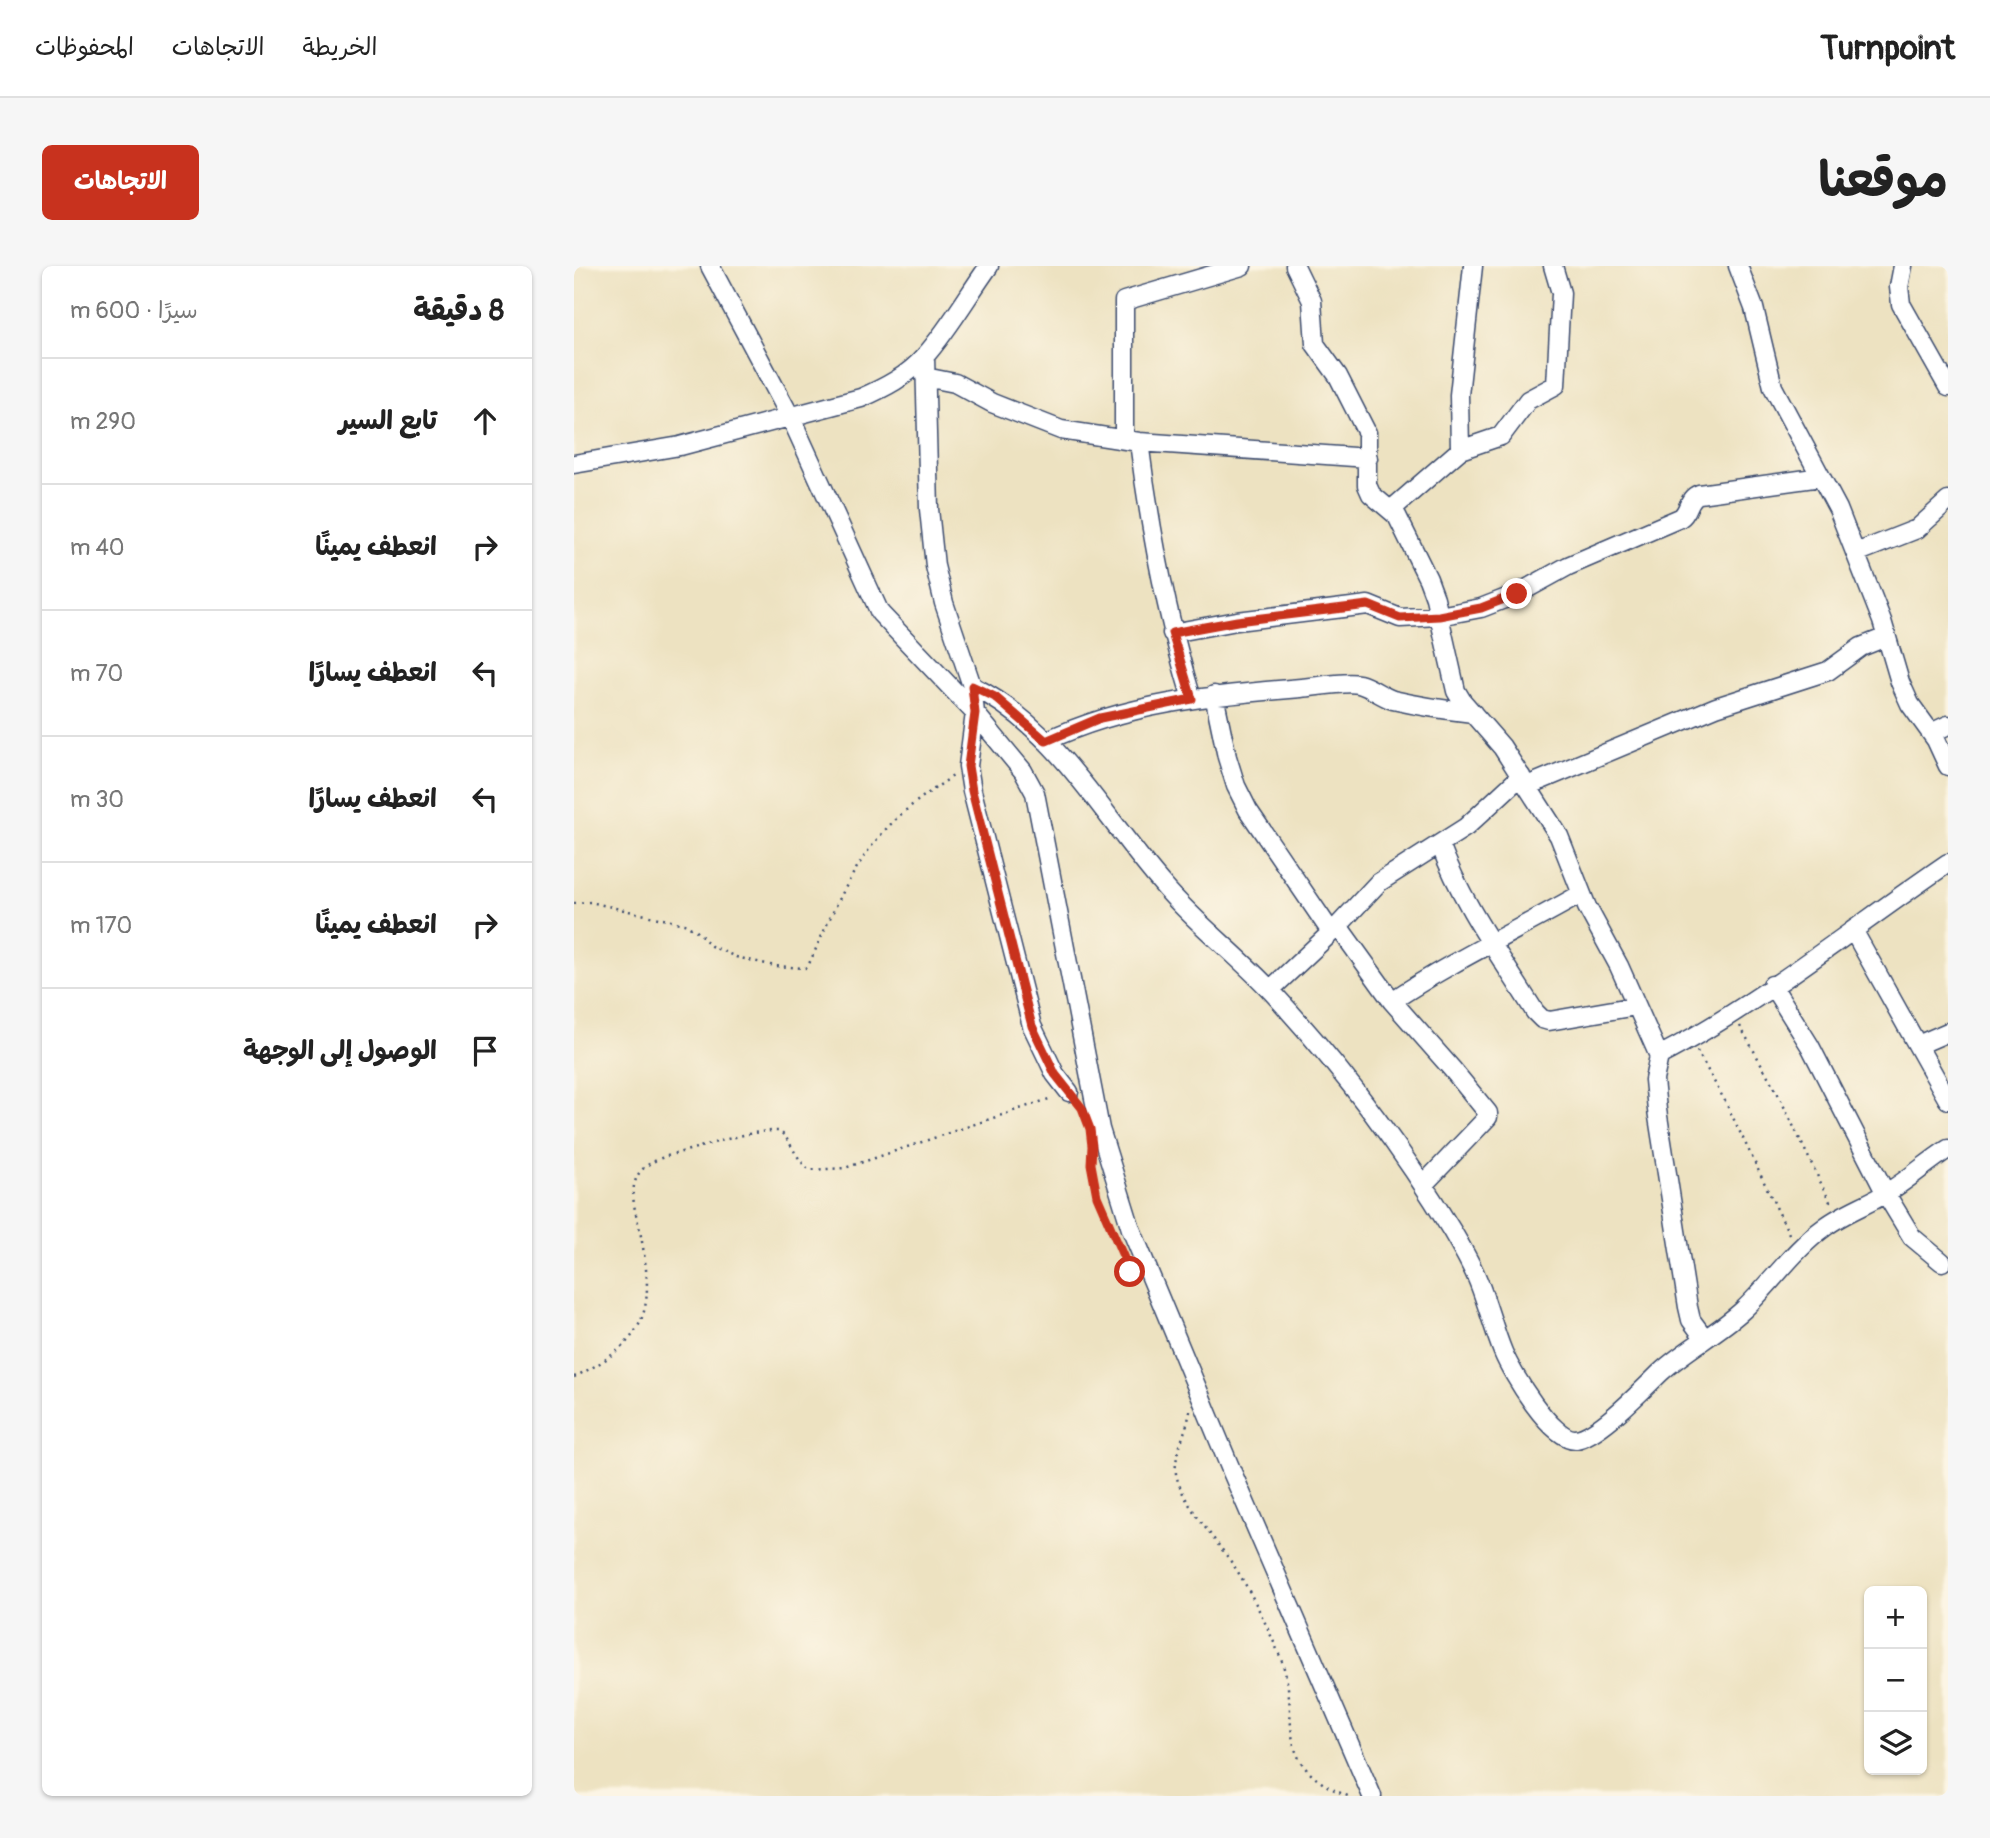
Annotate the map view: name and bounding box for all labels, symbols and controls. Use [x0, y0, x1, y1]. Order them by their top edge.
text: Turnpoint [1820, 28, 1955, 69]
text: المحفوظات [35, 33, 134, 62]
text: الاتجاهات [172, 33, 265, 62]
text: الخريطة [303, 33, 377, 62]
button: الاتجاهات [42, 145, 199, 220]
text: موقعنا [1818, 150, 1948, 211]
text: 8 دقيقة [413, 292, 504, 329]
text: سيرًا · 600 m [70, 296, 198, 325]
icon: ahead [466, 402, 504, 440]
text: تابع السير [339, 405, 437, 437]
text: 290 m [70, 407, 136, 436]
icon: right [466, 528, 504, 566]
text: انعطف يمينًا [315, 531, 437, 563]
text: 40 m [70, 533, 125, 562]
route end [1501, 578, 1532, 609]
icon: left [466, 654, 504, 692]
text: انعطف يسارًا [308, 657, 437, 689]
text: 70 m [70, 659, 123, 688]
icon: left [466, 780, 504, 818]
text: انعطف يسارًا [308, 783, 437, 815]
text: 30 m [70, 785, 124, 814]
icon: right [466, 906, 504, 944]
text: انعطف يمينًا [315, 909, 437, 941]
text: 170 m [70, 911, 132, 940]
icon: arrive [466, 1032, 504, 1070]
text: الوصول إلى الوجهة [243, 1035, 437, 1067]
route start [1114, 1256, 1145, 1287]
map controls [1864, 1586, 1927, 1775]
button: + [1864, 1586, 1927, 1649]
button: − [1864, 1649, 1927, 1712]
button: layers [1864, 1712, 1927, 1775]

